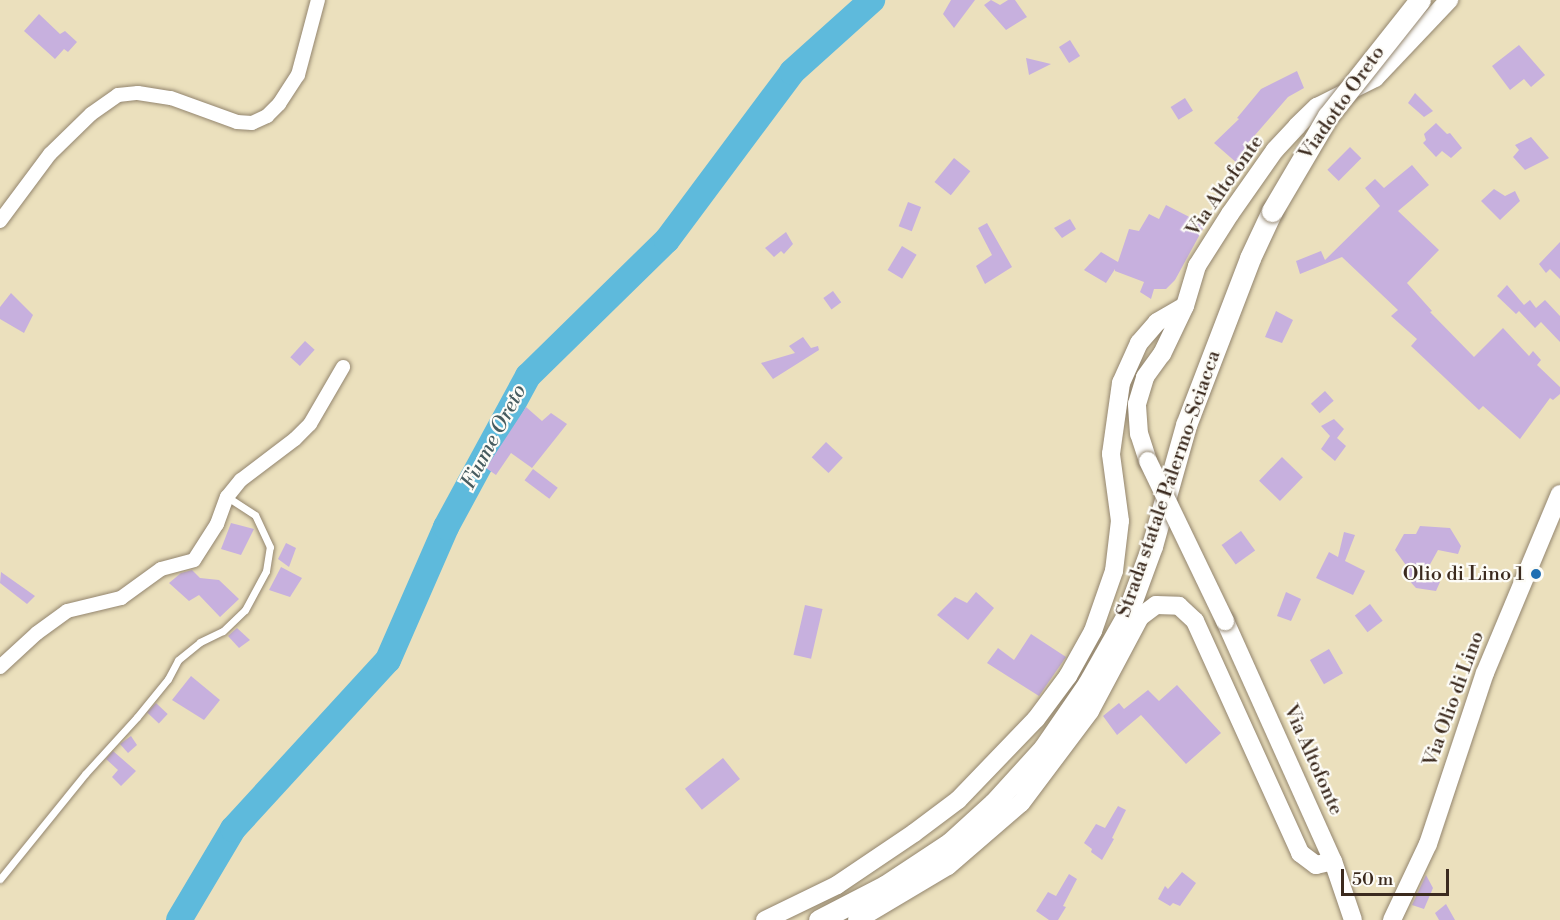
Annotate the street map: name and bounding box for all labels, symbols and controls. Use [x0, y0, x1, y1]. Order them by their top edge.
street label: Viadotto Oreto [1294, 41, 1390, 165]
street label: Via Altofonte [1181, 131, 1269, 241]
street label: Strada statale Palermo-Sciacca [1112, 347, 1226, 621]
water label: Fiume Oreto [456, 380, 532, 494]
place label: Olio di Lino 1 [1403, 562, 1524, 586]
marker: Olio di Lino 1 [1529, 567, 1543, 581]
street label: Via Olio di Lino [1418, 628, 1490, 770]
street label: Via Altofonte [1278, 701, 1348, 819]
scale bar [1344, 857, 1452, 895]
text: 50 m [1352, 868, 1393, 891]

